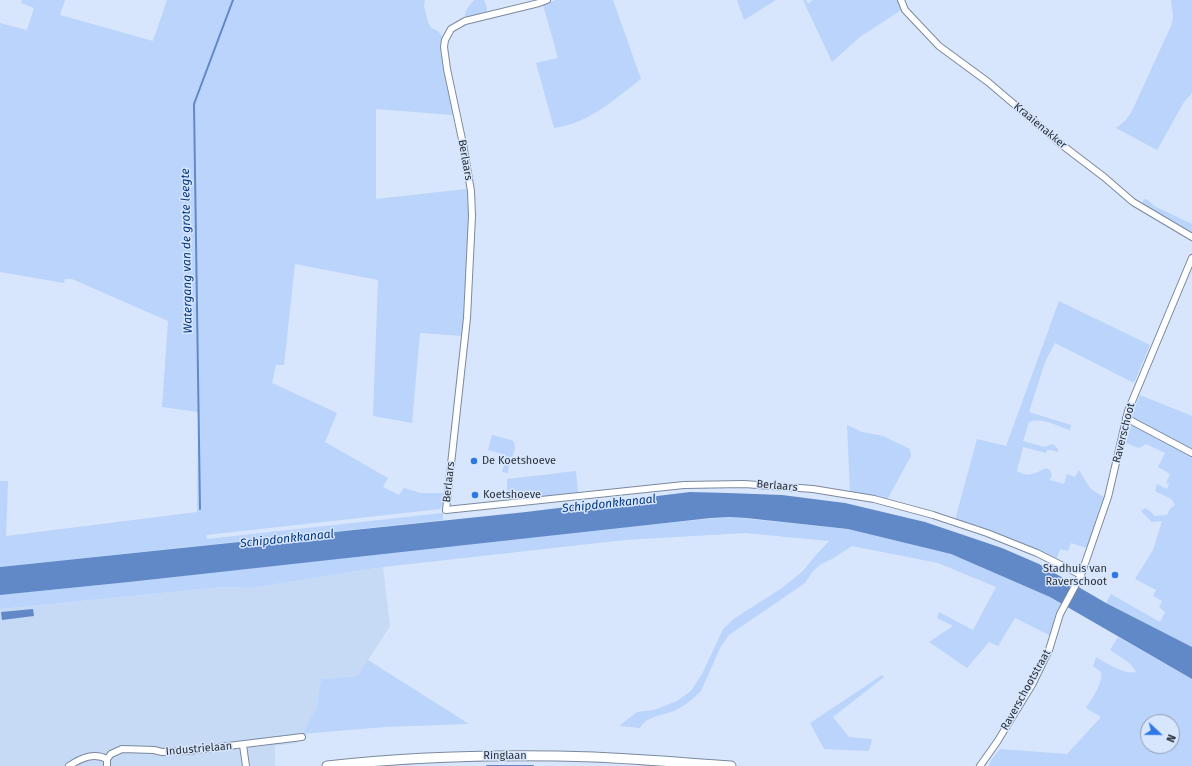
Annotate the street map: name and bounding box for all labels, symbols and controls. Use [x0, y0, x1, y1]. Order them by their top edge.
street label: Kraaienakker [1011, 100, 1069, 152]
street label: Berlaars [455, 139, 475, 181]
water label: Watergang van de grote leegte [178, 168, 196, 334]
street label: Raverschoot [1110, 402, 1138, 464]
place label: De Koetshoeve [482, 454, 556, 468]
marker: De Koetshoeve [469, 456, 479, 466]
street label: Berlaars [440, 461, 458, 503]
street label: Berlaars [756, 478, 798, 494]
place label: Koetshoeve [483, 488, 541, 502]
marker: Koetshoeve [470, 490, 480, 500]
water label: Schipdonkkanaal [561, 492, 657, 516]
water label: Schipdonkkanaal [239, 527, 335, 551]
place label: Stadhuis van Raverschoot [1043, 562, 1107, 588]
marker: Stadhuis van Raverschoot [1110, 570, 1120, 580]
street label: Raverschootstraat [998, 647, 1054, 733]
north arrow [1140, 714, 1180, 754]
text: N [1163, 732, 1178, 744]
street label: Industrielaan [165, 740, 233, 758]
street label: Ringlaan [483, 749, 527, 763]

